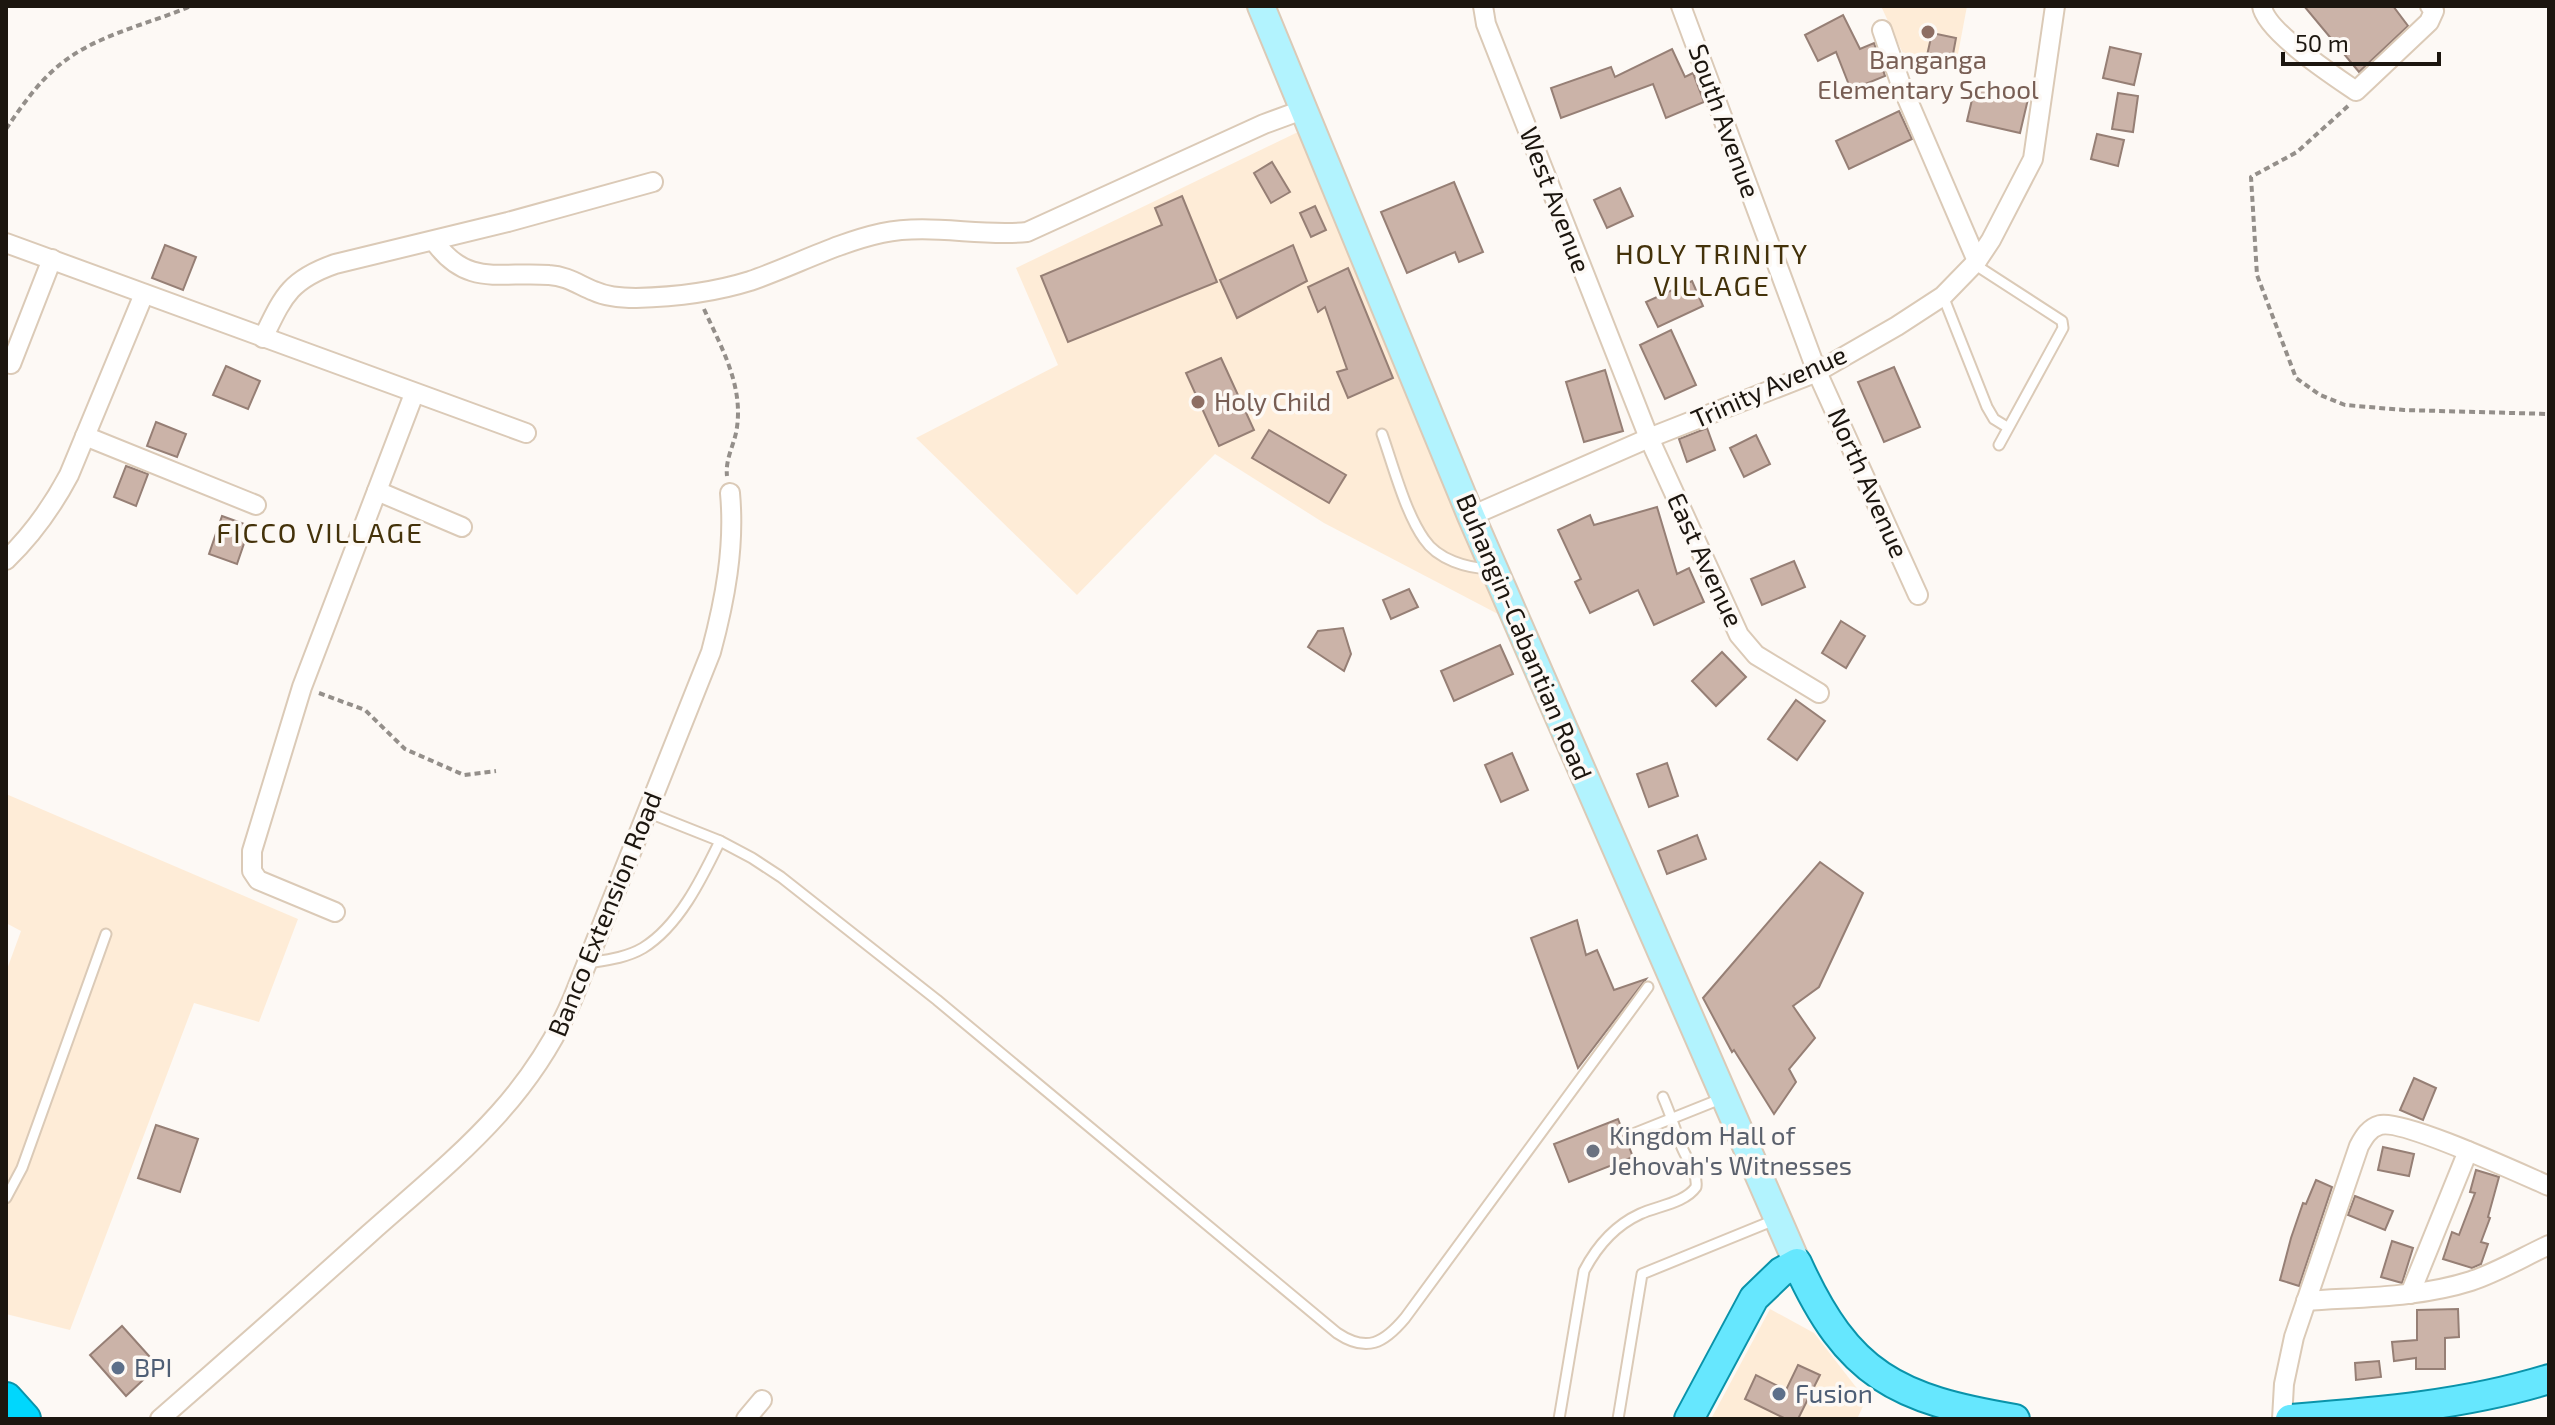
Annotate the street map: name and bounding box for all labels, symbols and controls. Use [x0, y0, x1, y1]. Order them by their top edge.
scale bar [2283, 16, 2439, 66]
marker: Banganga Elementary School [1919, 23, 1937, 41]
text: 50 m [2295, 28, 2349, 57]
street label: South Avenue [1683, 39, 1768, 202]
place label: Banganga Elementary School [1817, 43, 2039, 104]
street label: West Avenue [1514, 122, 1598, 277]
district label: HOLY TRINITY VILLAGE [1615, 236, 1809, 302]
street label: Trinity Avenue [1686, 338, 1851, 434]
place label: Holy Child [1214, 385, 1331, 416]
marker: Holy Child [1189, 393, 1207, 411]
street label: North Avenue [1822, 403, 1916, 562]
street label: East Avenue [1662, 487, 1751, 631]
street label: Buhangin-Cabantian Road [1451, 489, 1600, 784]
district label: FICCO VILLAGE [216, 515, 424, 549]
street label: Banco Extension Road [540, 787, 667, 1040]
place label: Kingdom Hall of Jehovah's Witnesses [1609, 1119, 1852, 1180]
marker: Kingdom Hall of Jehovah's Witnesses [1584, 1142, 1602, 1160]
place label: BPI [134, 1351, 172, 1382]
marker: BPI [109, 1359, 127, 1377]
place label: Fusion [1795, 1377, 1873, 1408]
marker: Fusion [1770, 1385, 1788, 1403]

